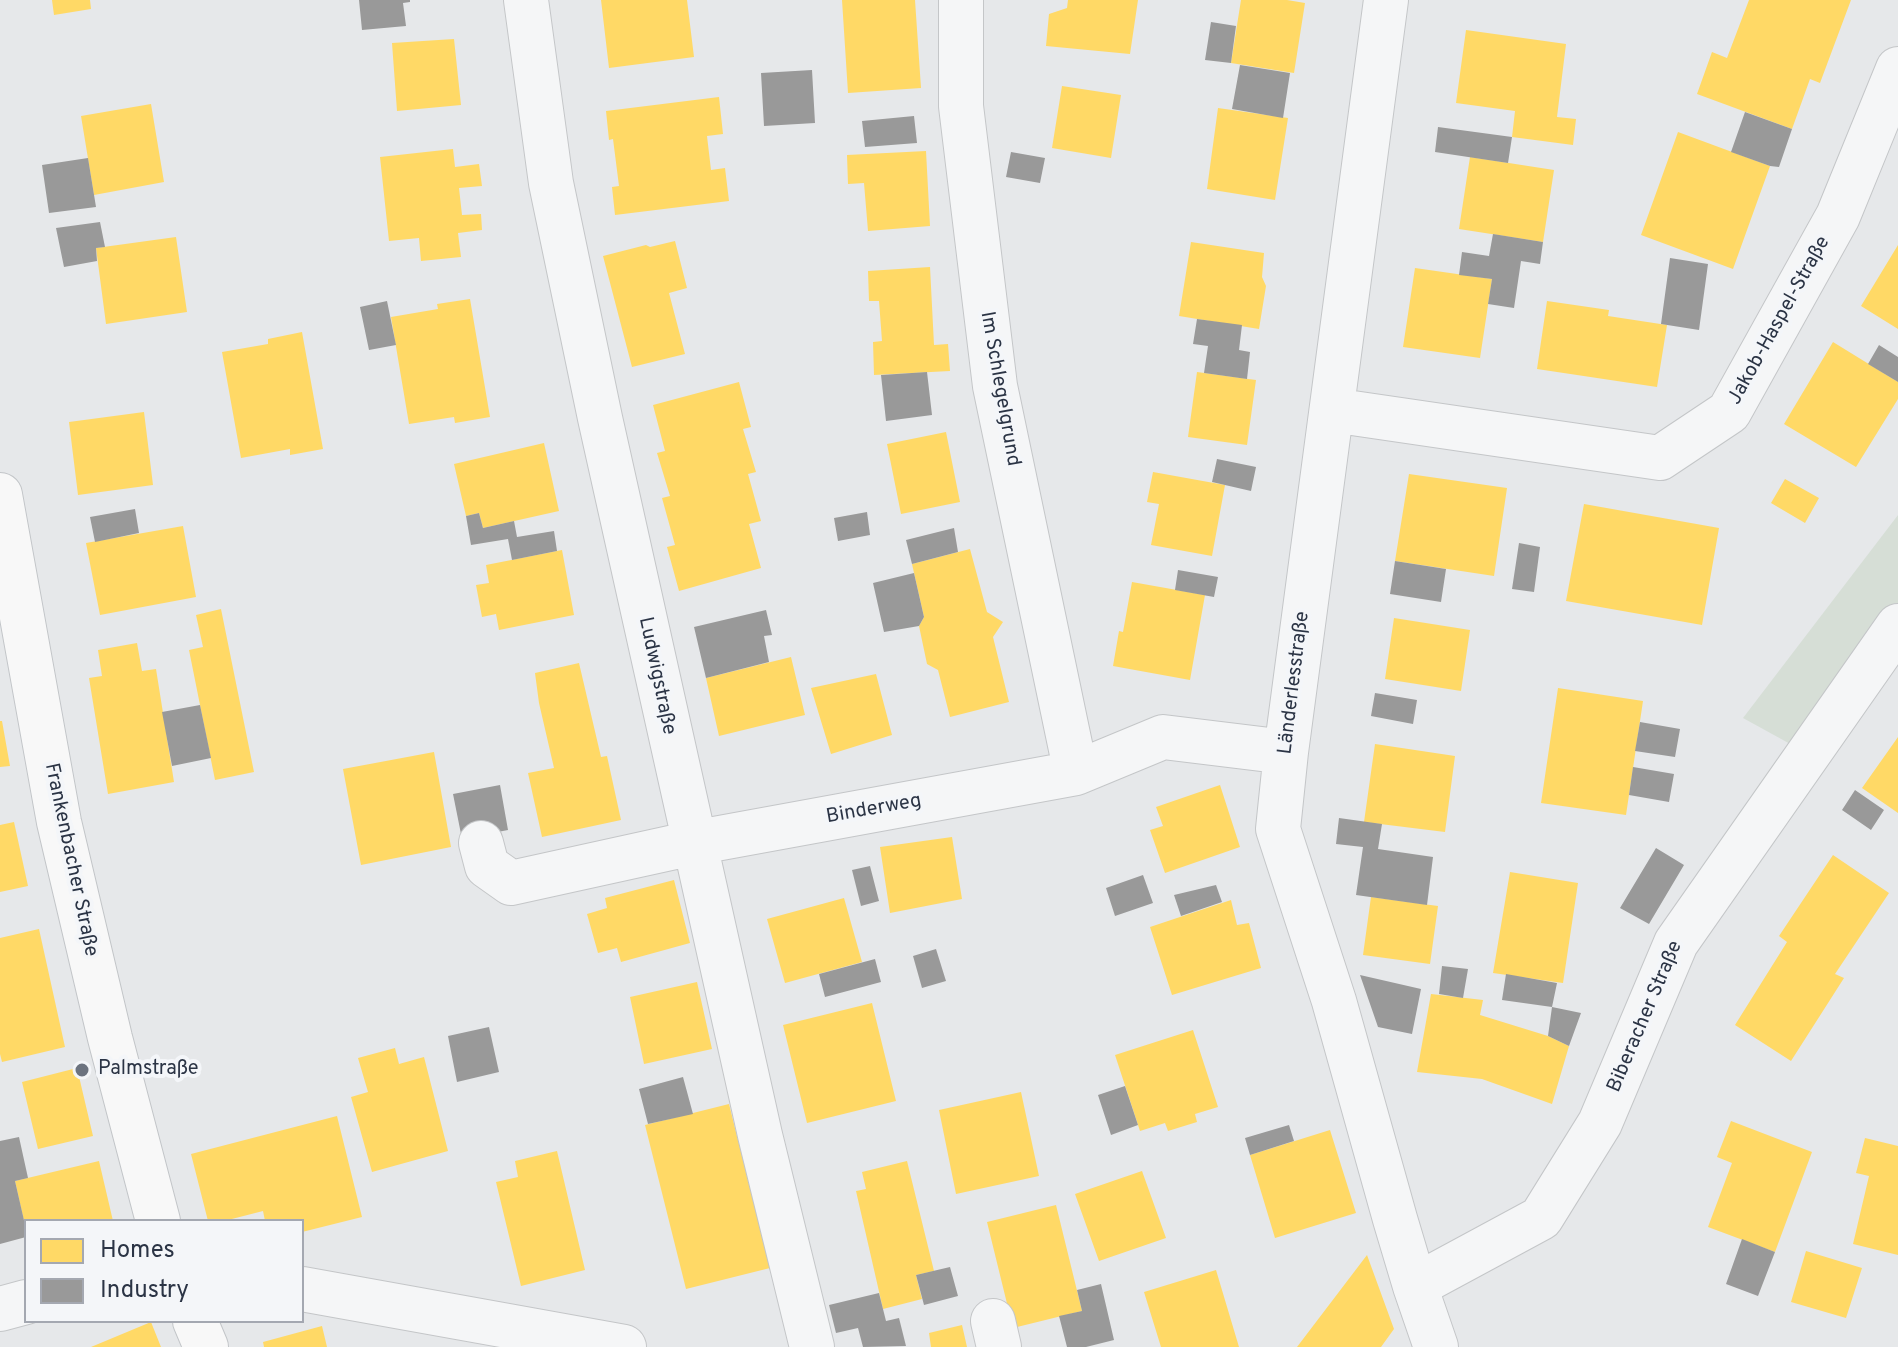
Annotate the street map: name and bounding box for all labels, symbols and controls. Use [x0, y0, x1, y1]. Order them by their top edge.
street label: Jakob-Haspel-Straße [1724, 233, 1836, 409]
street label: Im Schlegelgrund [974, 310, 1024, 468]
street label: Länderlesstraße [1274, 610, 1316, 756]
street label: Ludwigstraße [632, 615, 680, 737]
street label: Frankenbacher Straße [38, 761, 102, 959]
street label: Binderweg [825, 790, 923, 830]
street label: Biberacher Straße [1603, 938, 1689, 1096]
place label: Palmstraße [98, 1058, 199, 1082]
marker: Palmstraße [73, 1061, 91, 1079]
legend [24, 1219, 304, 1323]
text: Homes [100, 1236, 175, 1266]
text: Industry [100, 1276, 189, 1306]

